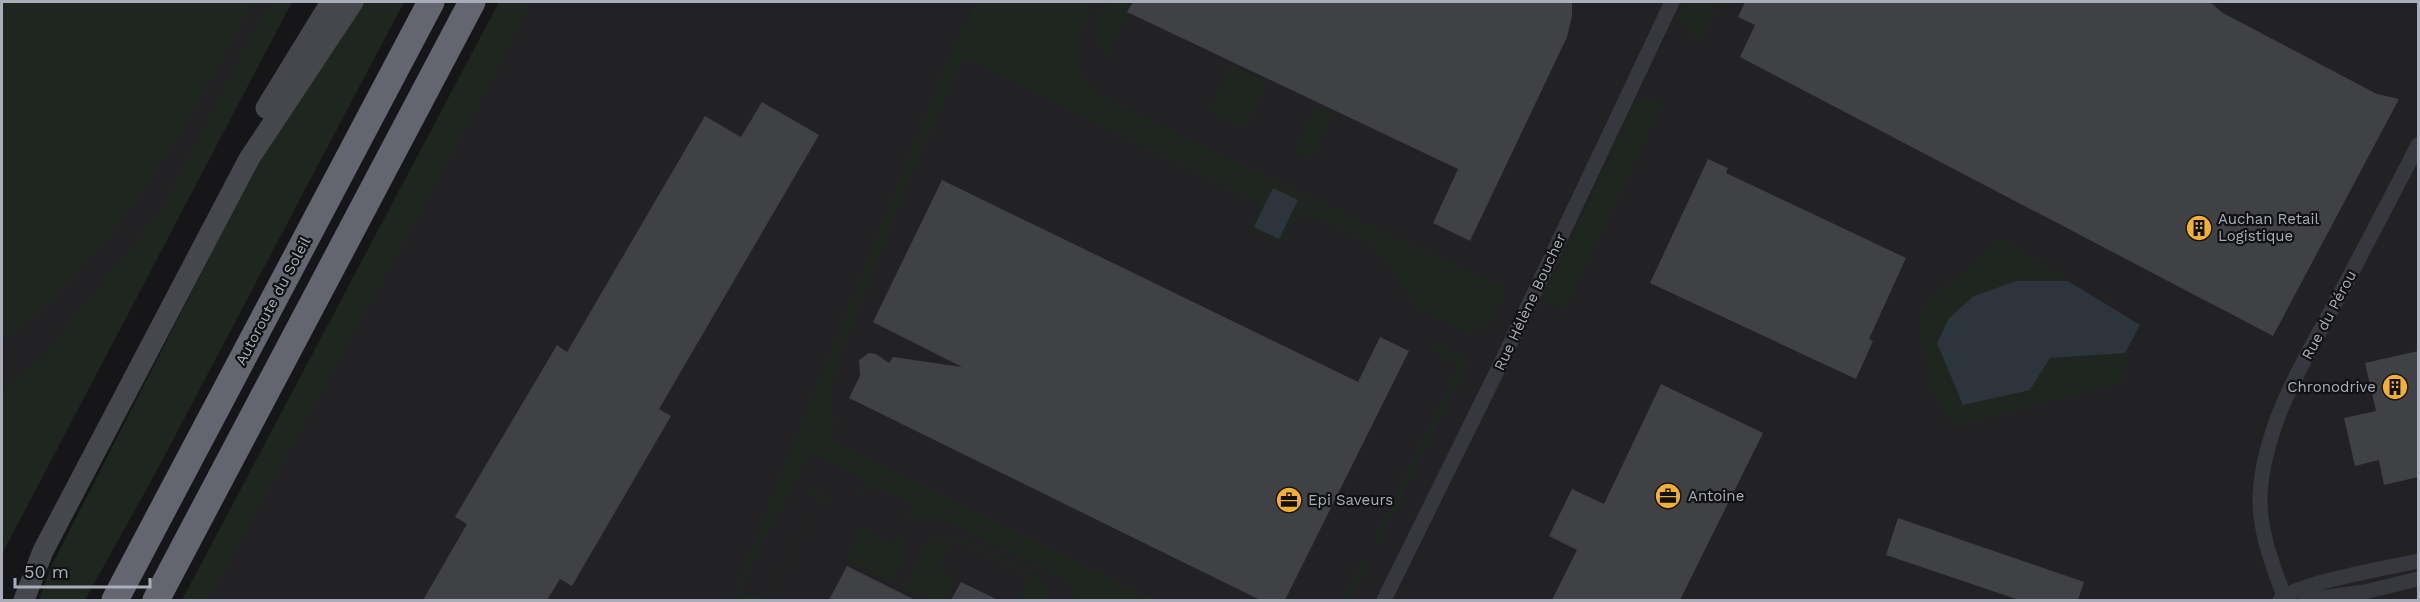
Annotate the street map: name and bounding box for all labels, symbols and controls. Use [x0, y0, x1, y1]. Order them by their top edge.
place label: Auchan Retail Logistique [2218, 210, 2320, 245]
building icon: Auchan Retail Logistique [2184, 213, 2214, 243]
street label: Rue Hélène Boucher [1490, 231, 1570, 373]
street label: Autoroute du Soleil [232, 233, 315, 368]
street label: Rue du Pérou [2298, 267, 2360, 363]
building icon: Chronodrive [2380, 372, 2410, 402]
place label: Chronodrive [2287, 378, 2376, 396]
office icon: Antoine [1653, 481, 1683, 511]
office icon: Epi Saveurs [1274, 485, 1304, 515]
place label: Antoine [1688, 487, 1744, 505]
place label: Epi Saveurs [1308, 491, 1393, 509]
scale bar [15, 551, 150, 589]
text: 50 m [24, 561, 69, 582]

